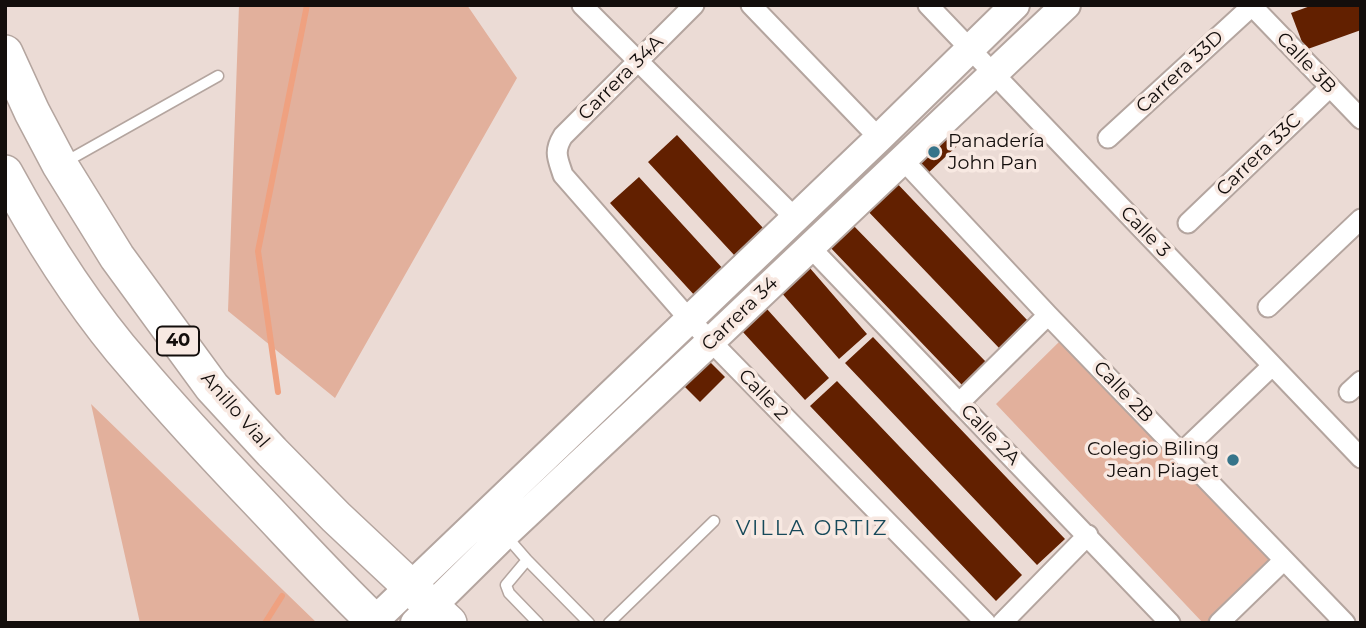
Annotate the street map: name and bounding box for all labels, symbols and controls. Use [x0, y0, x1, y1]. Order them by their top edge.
street label: Carrera 33D [1132, 26, 1228, 118]
street label: Calle 3B [1271, 28, 1341, 98]
street label: Carrera 34A [574, 31, 668, 125]
street label: Carrera 33C [1212, 109, 1306, 201]
place label: Panadería John Pan [948, 130, 1045, 174]
marker: Panadería John Pan [926, 144, 942, 160]
street label: Calle 3 [1115, 202, 1175, 262]
street label: Carrera 34 [697, 272, 783, 356]
road number: 40 [157, 326, 199, 356]
street label: Calle 2B [1088, 357, 1158, 427]
street label: Calle 2 [733, 365, 793, 425]
street label: Anillo Vial [196, 367, 274, 453]
street label: Calle 2A [956, 400, 1024, 470]
place label: Colegio Biling Jean Piaget [1087, 438, 1219, 482]
marker: Colegio Biling Jean Piaget [1225, 452, 1241, 468]
district label: VILLA ORTIZ [737, 516, 887, 542]

